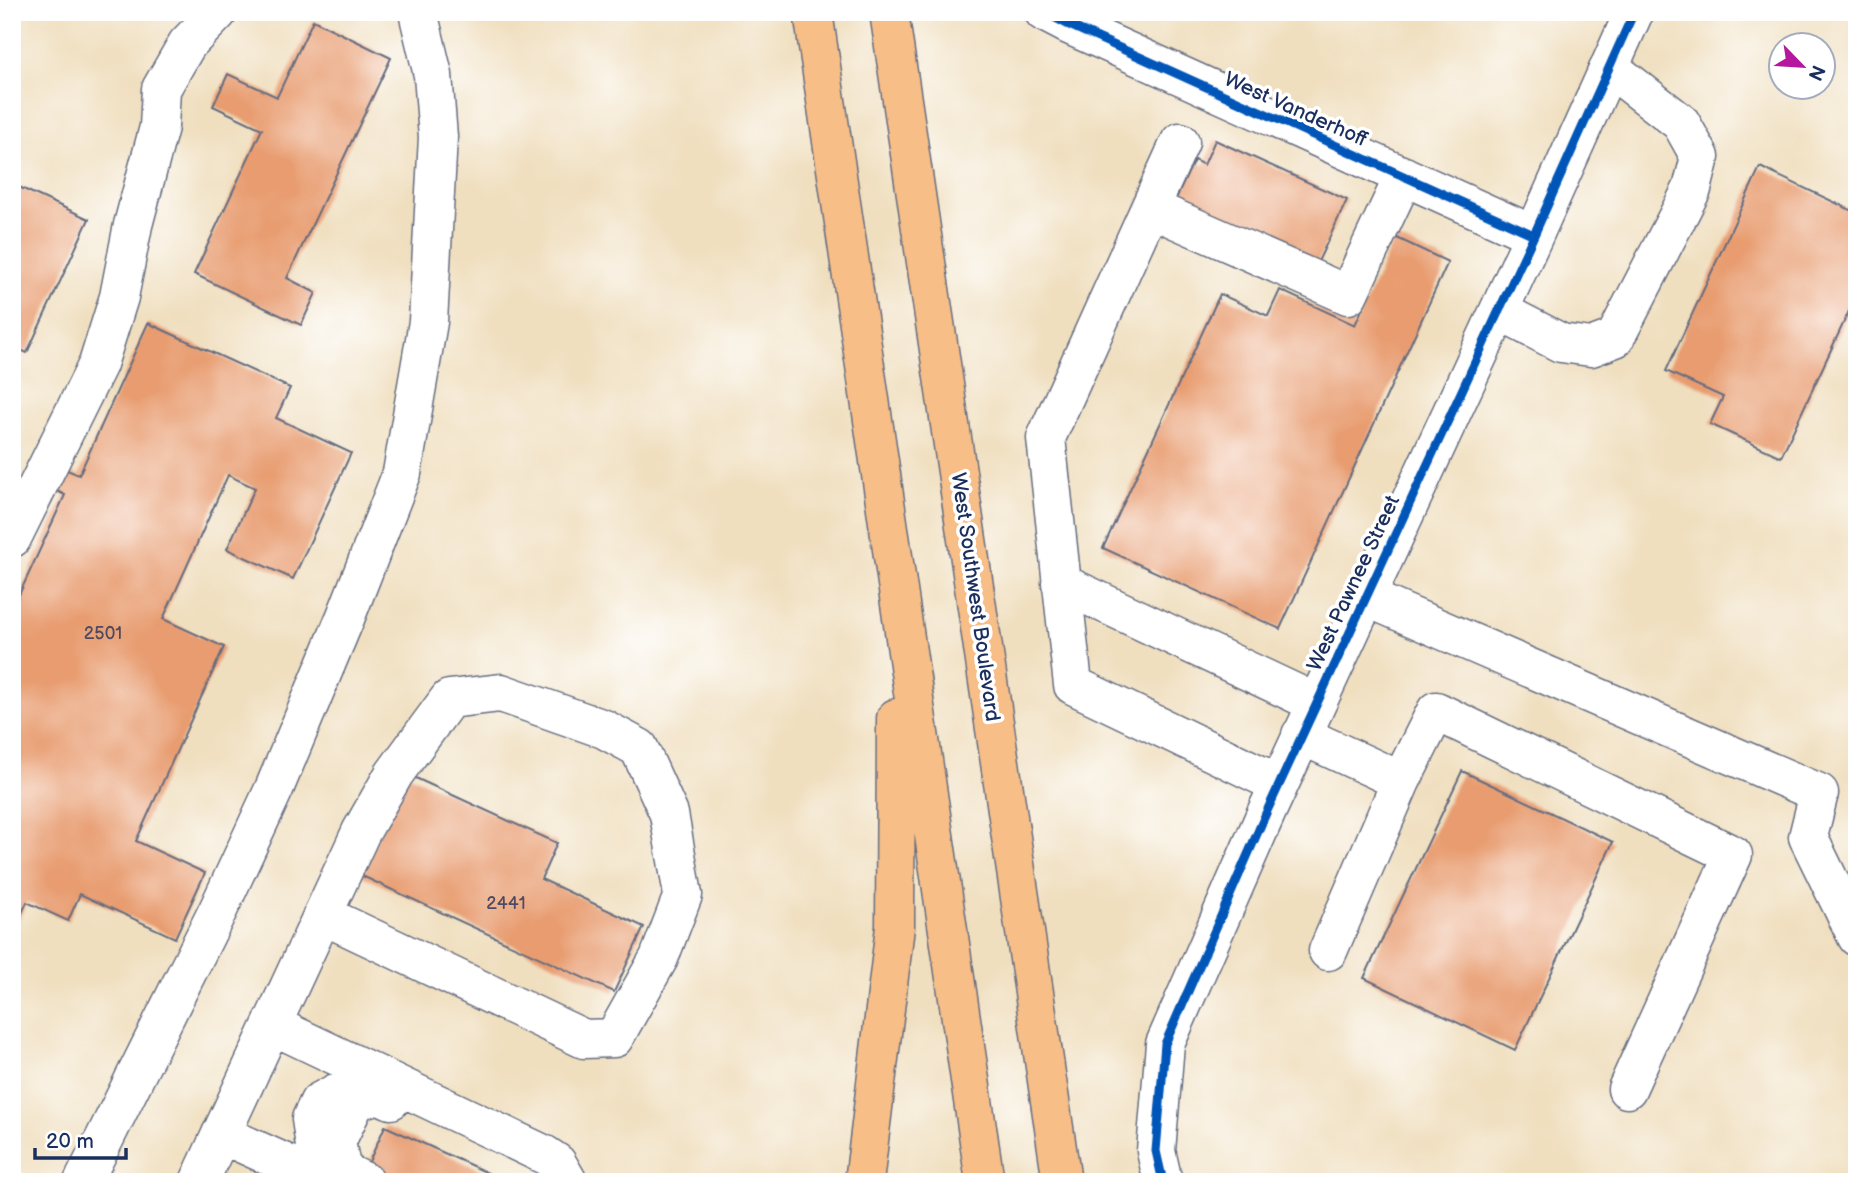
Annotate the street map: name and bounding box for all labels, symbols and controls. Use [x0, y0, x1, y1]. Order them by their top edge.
north arrow [1768, 32, 1838, 102]
text: N [1803, 61, 1829, 84]
street label: West Vanderhoff [1220, 67, 1372, 152]
street label: West Southwest Boulevard [946, 471, 1005, 723]
street label: West Pawnee Street [1302, 491, 1405, 675]
house number: 2501 [84, 623, 122, 644]
house number: 2441 [486, 893, 526, 914]
scale bar [35, 1117, 126, 1161]
text: 20 m [46, 1129, 94, 1154]

